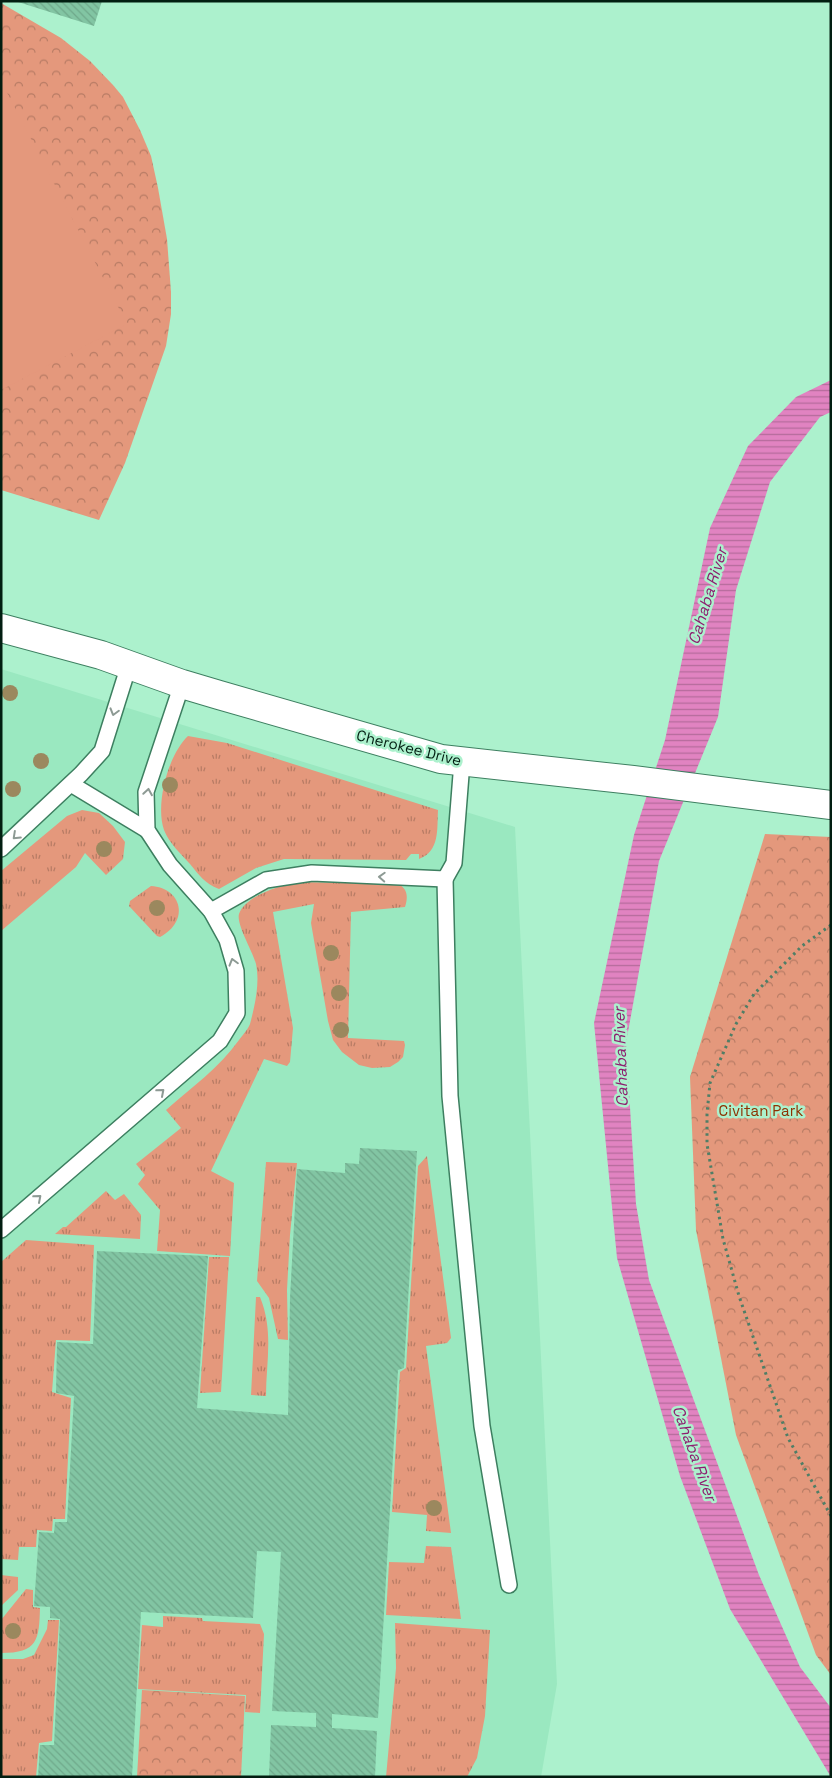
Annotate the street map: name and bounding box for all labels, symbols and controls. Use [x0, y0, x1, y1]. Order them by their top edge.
water label: Cahaba River [683, 543, 733, 647]
one-way arrow [109, 707, 120, 716]
street label: Cherokee Drive [355, 725, 464, 770]
one-way arrow [142, 787, 152, 796]
one-way arrow [12, 830, 21, 839]
one-way arrow [377, 871, 385, 882]
one-way arrow [228, 957, 239, 966]
water label: Cahaba River [608, 1005, 633, 1107]
one-way arrow [155, 1089, 164, 1098]
park label: Civitan Park [719, 1101, 803, 1120]
one-way arrow [32, 1196, 41, 1204]
water label: Cahaba River [668, 1403, 722, 1506]

